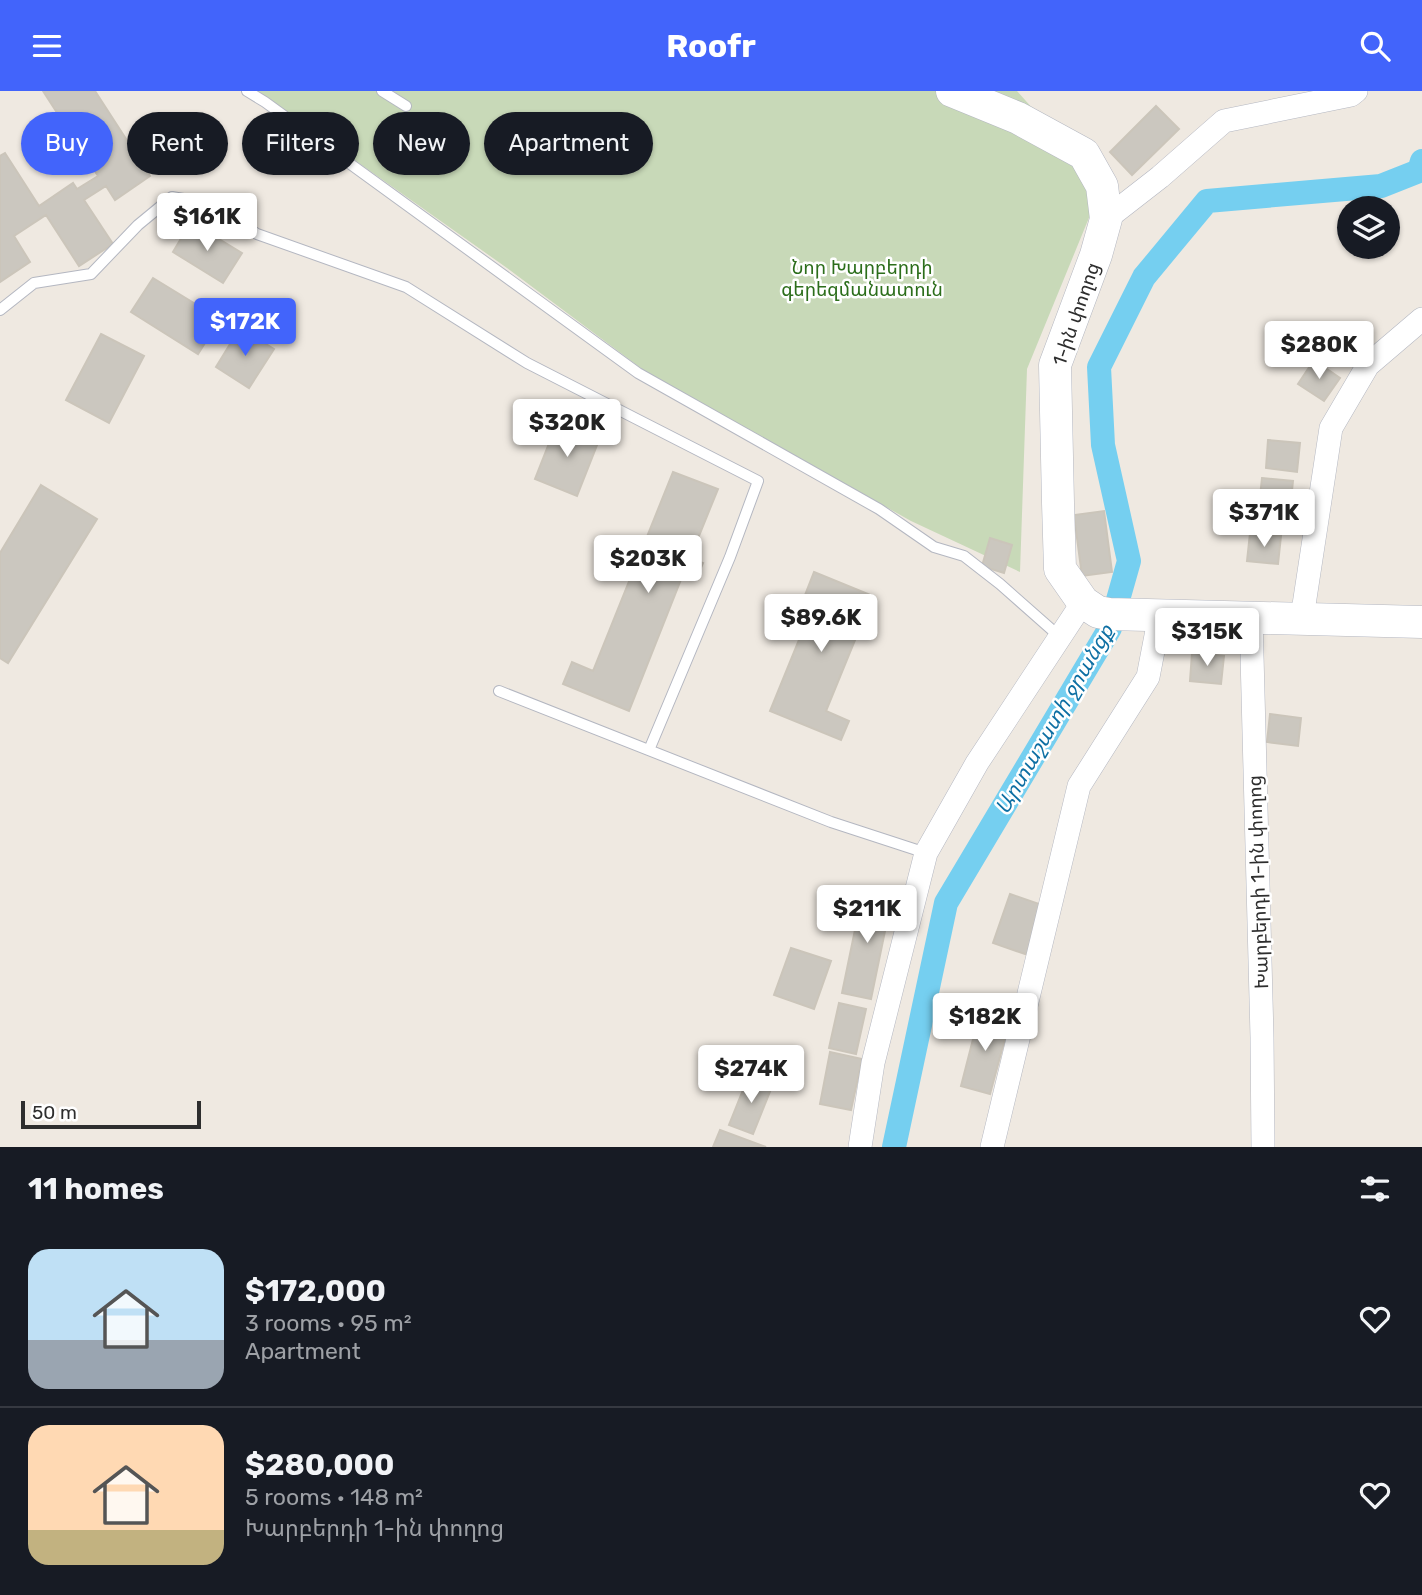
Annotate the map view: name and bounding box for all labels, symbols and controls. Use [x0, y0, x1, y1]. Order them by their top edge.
icon: menu [28, 27, 66, 65]
text: Roofr [666, 27, 756, 65]
icon: search [1356, 27, 1394, 65]
chip: Buy [21, 112, 113, 175]
chip: Rent [127, 112, 228, 175]
chip: Filters [242, 112, 359, 175]
chip: New [373, 112, 470, 175]
chip: Apartment [484, 112, 653, 175]
pin: $161K [158, 193, 256, 253]
map controls [1337, 196, 1400, 259]
button: layers [1337, 196, 1400, 259]
text: $161K [173, 202, 241, 230]
park label: Նոր Խարբերդի գերեզմանատուն [781, 256, 943, 301]
street label: 1-ին փողոց [1048, 259, 1104, 369]
pin: $172K [196, 299, 294, 358]
text: $172K [210, 307, 280, 335]
pin: $280K [1270, 321, 1368, 381]
text: $280K [1281, 330, 1357, 358]
pin: $320K [518, 399, 616, 459]
text: $320K [529, 408, 605, 436]
pin: $371K [1215, 489, 1313, 549]
text: $371K [1229, 498, 1299, 526]
pin: $203K [599, 535, 697, 595]
text: $203K [610, 544, 686, 572]
pin: $89.6K [764, 595, 878, 654]
text: $89.6K [780, 603, 862, 631]
pin: $315K [1158, 609, 1256, 668]
text: $315K [1171, 617, 1243, 645]
water label: Արտաշատի ջրանցք [990, 619, 1120, 819]
street label: Խարբերդի 1-ին փողոց [1243, 775, 1273, 989]
pin: $211K [818, 885, 916, 945]
text: $211K [833, 894, 901, 922]
pin: $182K [936, 993, 1034, 1053]
text: $182K [949, 1002, 1021, 1030]
pin: $274K [702, 1045, 800, 1105]
text: $274K [714, 1054, 788, 1082]
scale bar [21, 1098, 201, 1130]
text: 50 m [32, 1101, 77, 1124]
icon: filters [1356, 1170, 1394, 1208]
text: 11 homes [28, 1171, 164, 1207]
text: $172,000 [245, 1273, 386, 1309]
icon: home [84, 1277, 168, 1361]
icon: heart [1356, 1300, 1394, 1338]
text: 3 rooms · 95 m² [245, 1309, 412, 1337]
text: Apartment [245, 1337, 361, 1365]
text: $280,000 [245, 1447, 394, 1483]
icon: home [84, 1453, 168, 1537]
icon: heart [1356, 1476, 1394, 1514]
text: 5 rooms · 148 m² [245, 1483, 423, 1511]
text: Խարբերդի 1-ին փողոց [245, 1514, 504, 1542]

